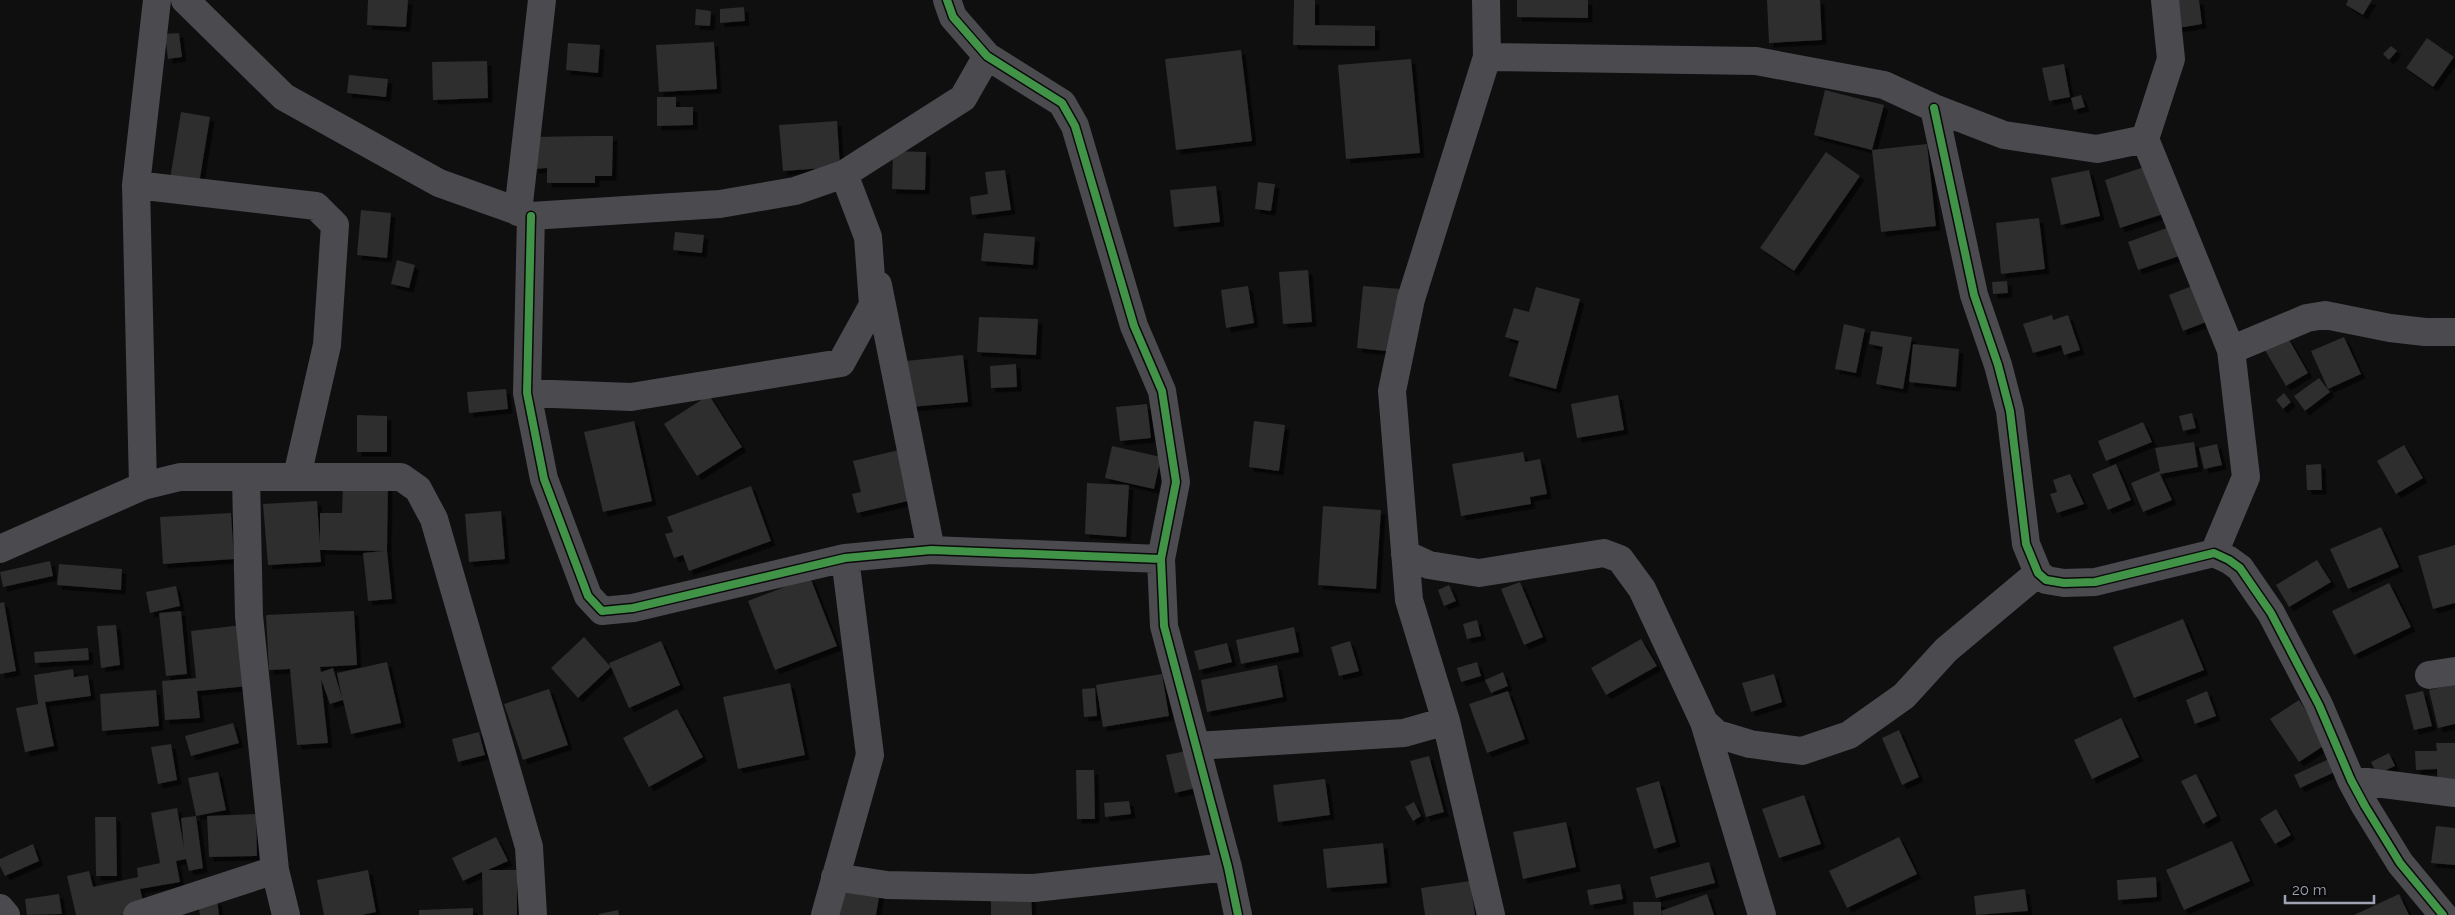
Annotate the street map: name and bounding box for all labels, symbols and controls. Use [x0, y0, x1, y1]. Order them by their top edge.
scale bar [2285, 872, 2374, 904]
text: 20 m [2292, 881, 2327, 899]

